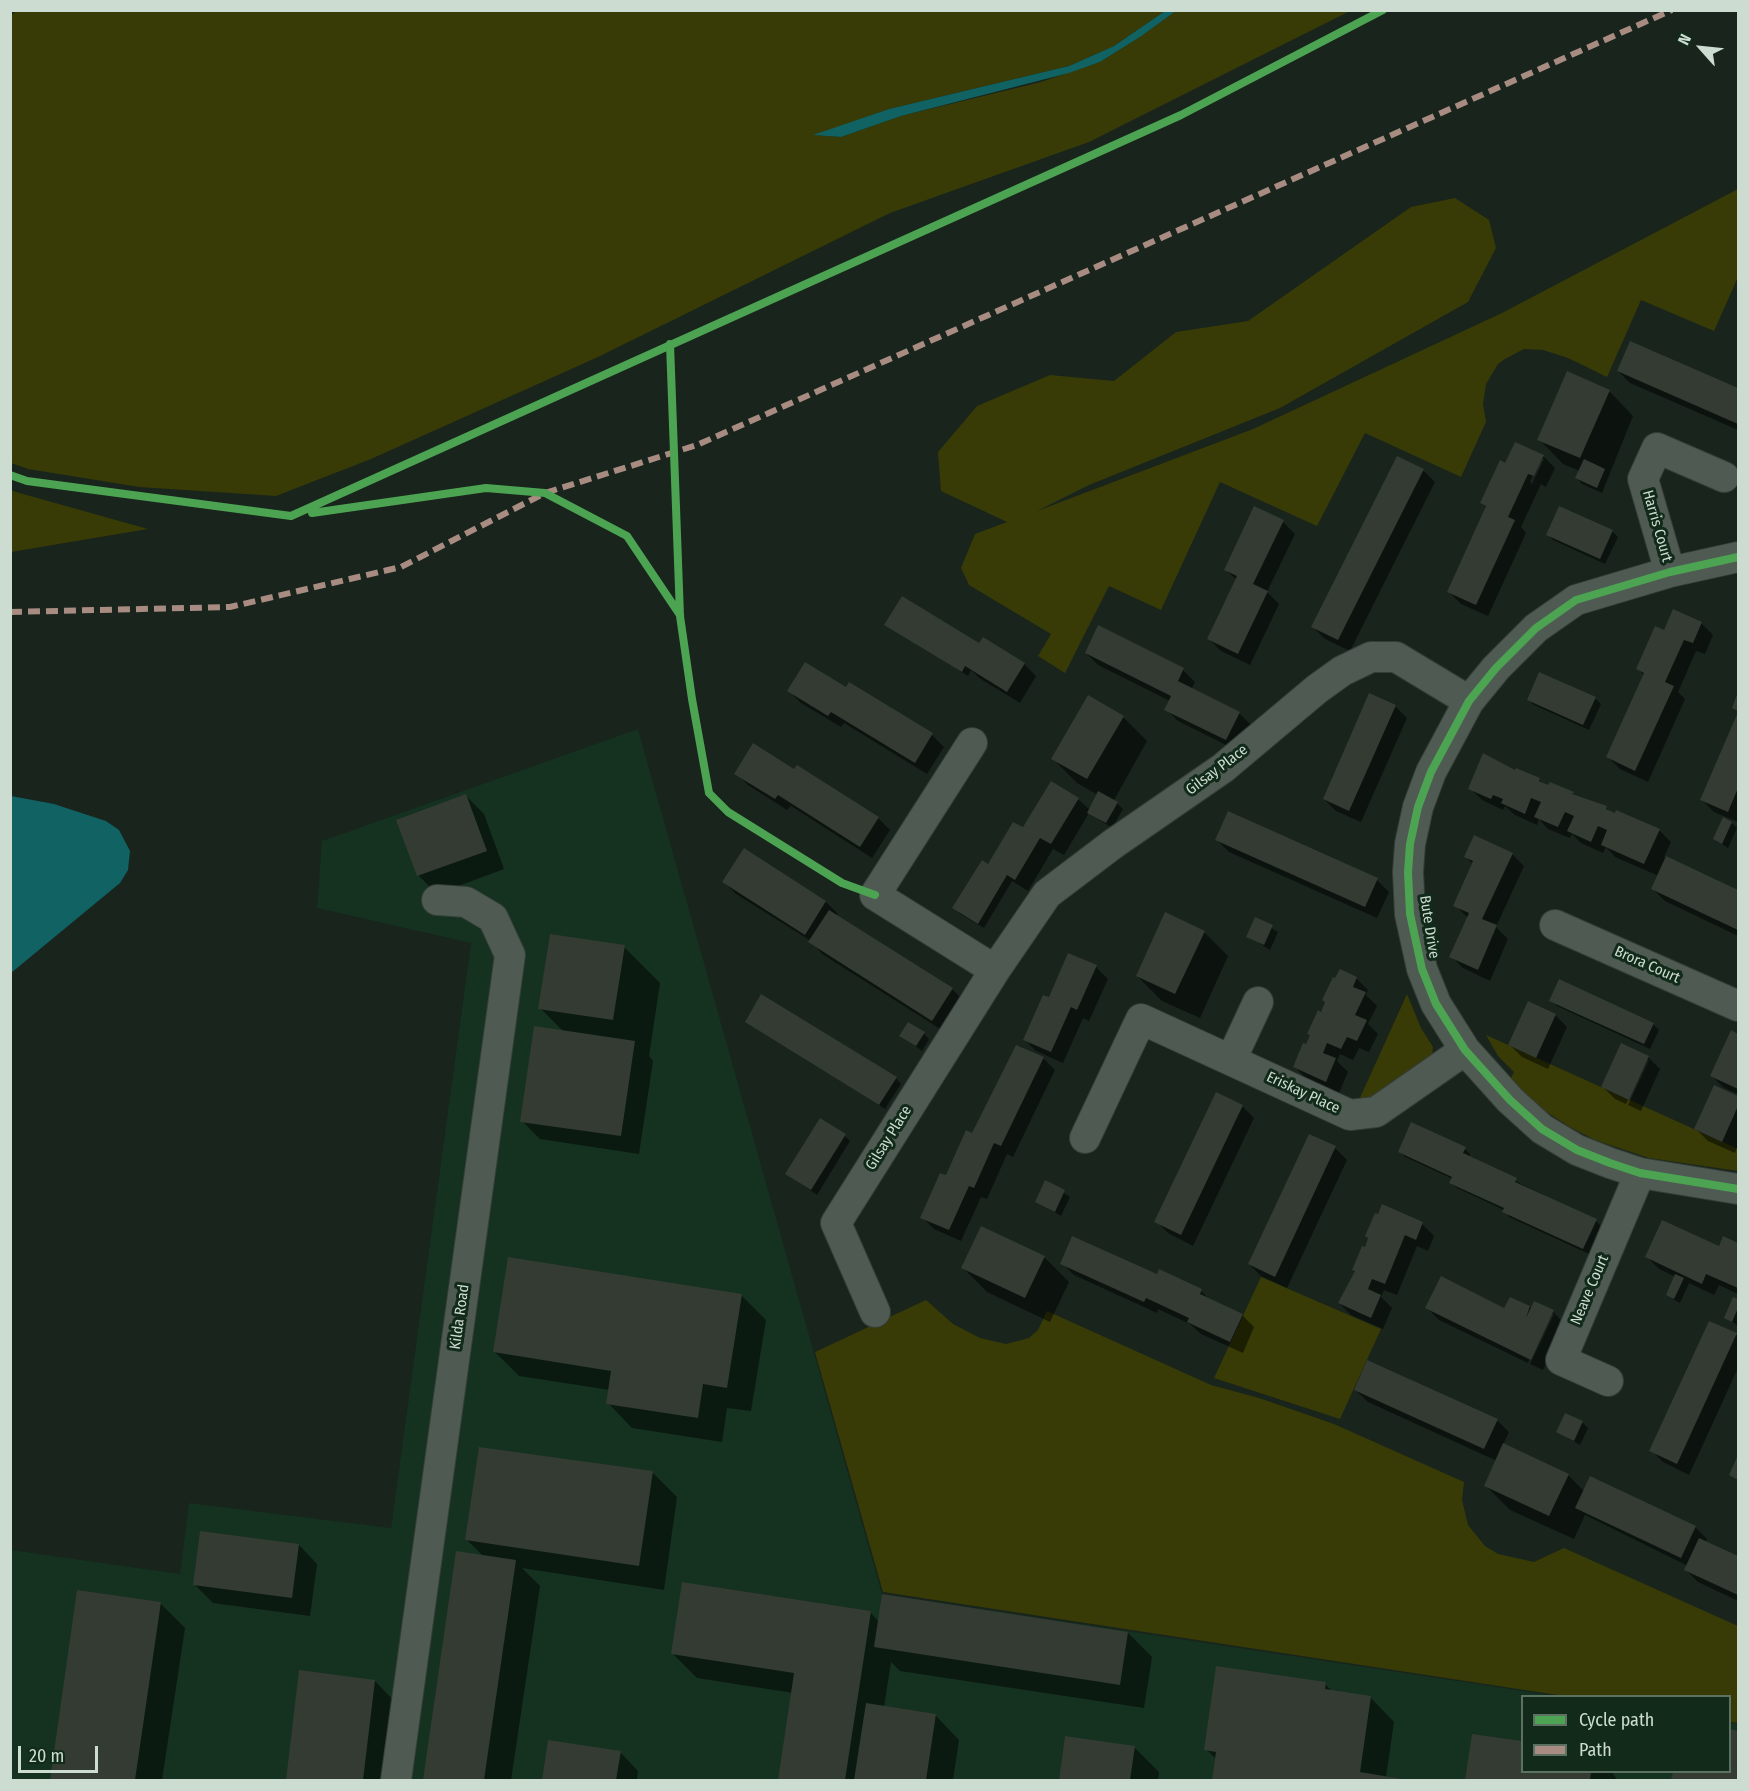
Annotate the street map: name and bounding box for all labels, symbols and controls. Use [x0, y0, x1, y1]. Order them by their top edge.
north arrow [1671, 18, 1731, 78]
text: N [1674, 31, 1695, 48]
street label: Harris Court [1638, 488, 1676, 564]
street label: Gilsay Place [1183, 741, 1251, 799]
street label: Bute Drive [1415, 894, 1443, 960]
street label: Brora Court [1611, 943, 1683, 987]
street label: Eriskay Place [1263, 1068, 1343, 1118]
street label: Gilsay Place [862, 1103, 916, 1173]
street label: Neave Court [1567, 1252, 1613, 1328]
street label: Kilda Road [447, 1283, 473, 1351]
legend [1521, 1695, 1731, 1773]
text: Cycle path [1579, 1709, 1654, 1731]
scale bar [21, 1734, 100, 1772]
text: Path [1579, 1739, 1612, 1761]
text: 20 m [29, 1745, 64, 1767]

